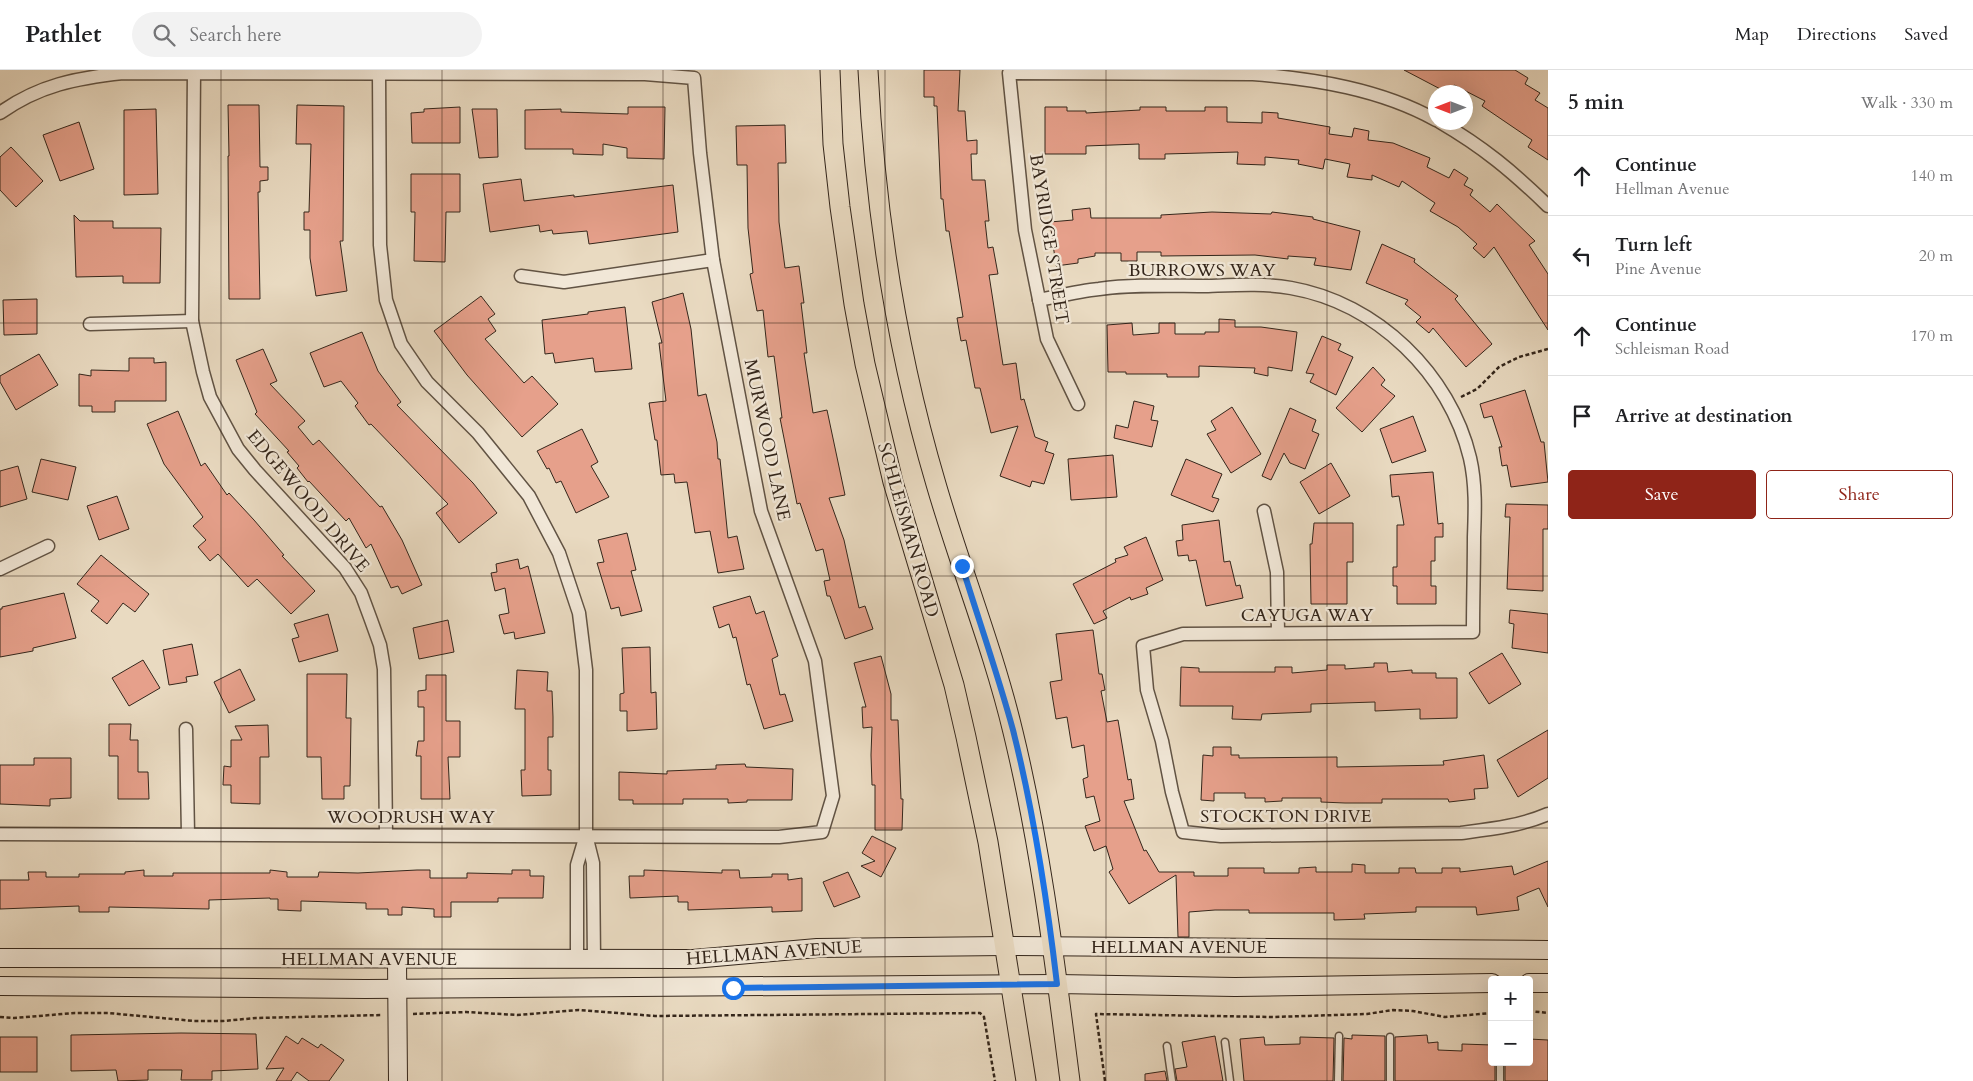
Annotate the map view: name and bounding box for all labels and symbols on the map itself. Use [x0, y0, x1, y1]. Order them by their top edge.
north arrow [1428, 85, 1473, 130]
street label: BAYRIDGE STREET [1023, 152, 1075, 326]
street label: BURROWS WAY [1128, 258, 1276, 283]
street label: MURWOOD LANE [738, 357, 796, 523]
street label: EDGEWOOD DRIVE [241, 424, 375, 578]
street label: SCHLEISMAN ROAD [871, 440, 945, 620]
route end [951, 555, 974, 578]
street label: CAYUGA WAY [1241, 603, 1374, 628]
street label: STOCKTON DRIVE [1200, 804, 1372, 829]
street label: WOODRUSH WAY [326, 805, 495, 830]
street label: HELLMAN AVENUE [685, 934, 863, 972]
street label: HELLMAN AVENUE [1091, 935, 1267, 960]
street label: HELLMAN AVENUE [281, 947, 457, 972]
route start [722, 977, 745, 1000]

